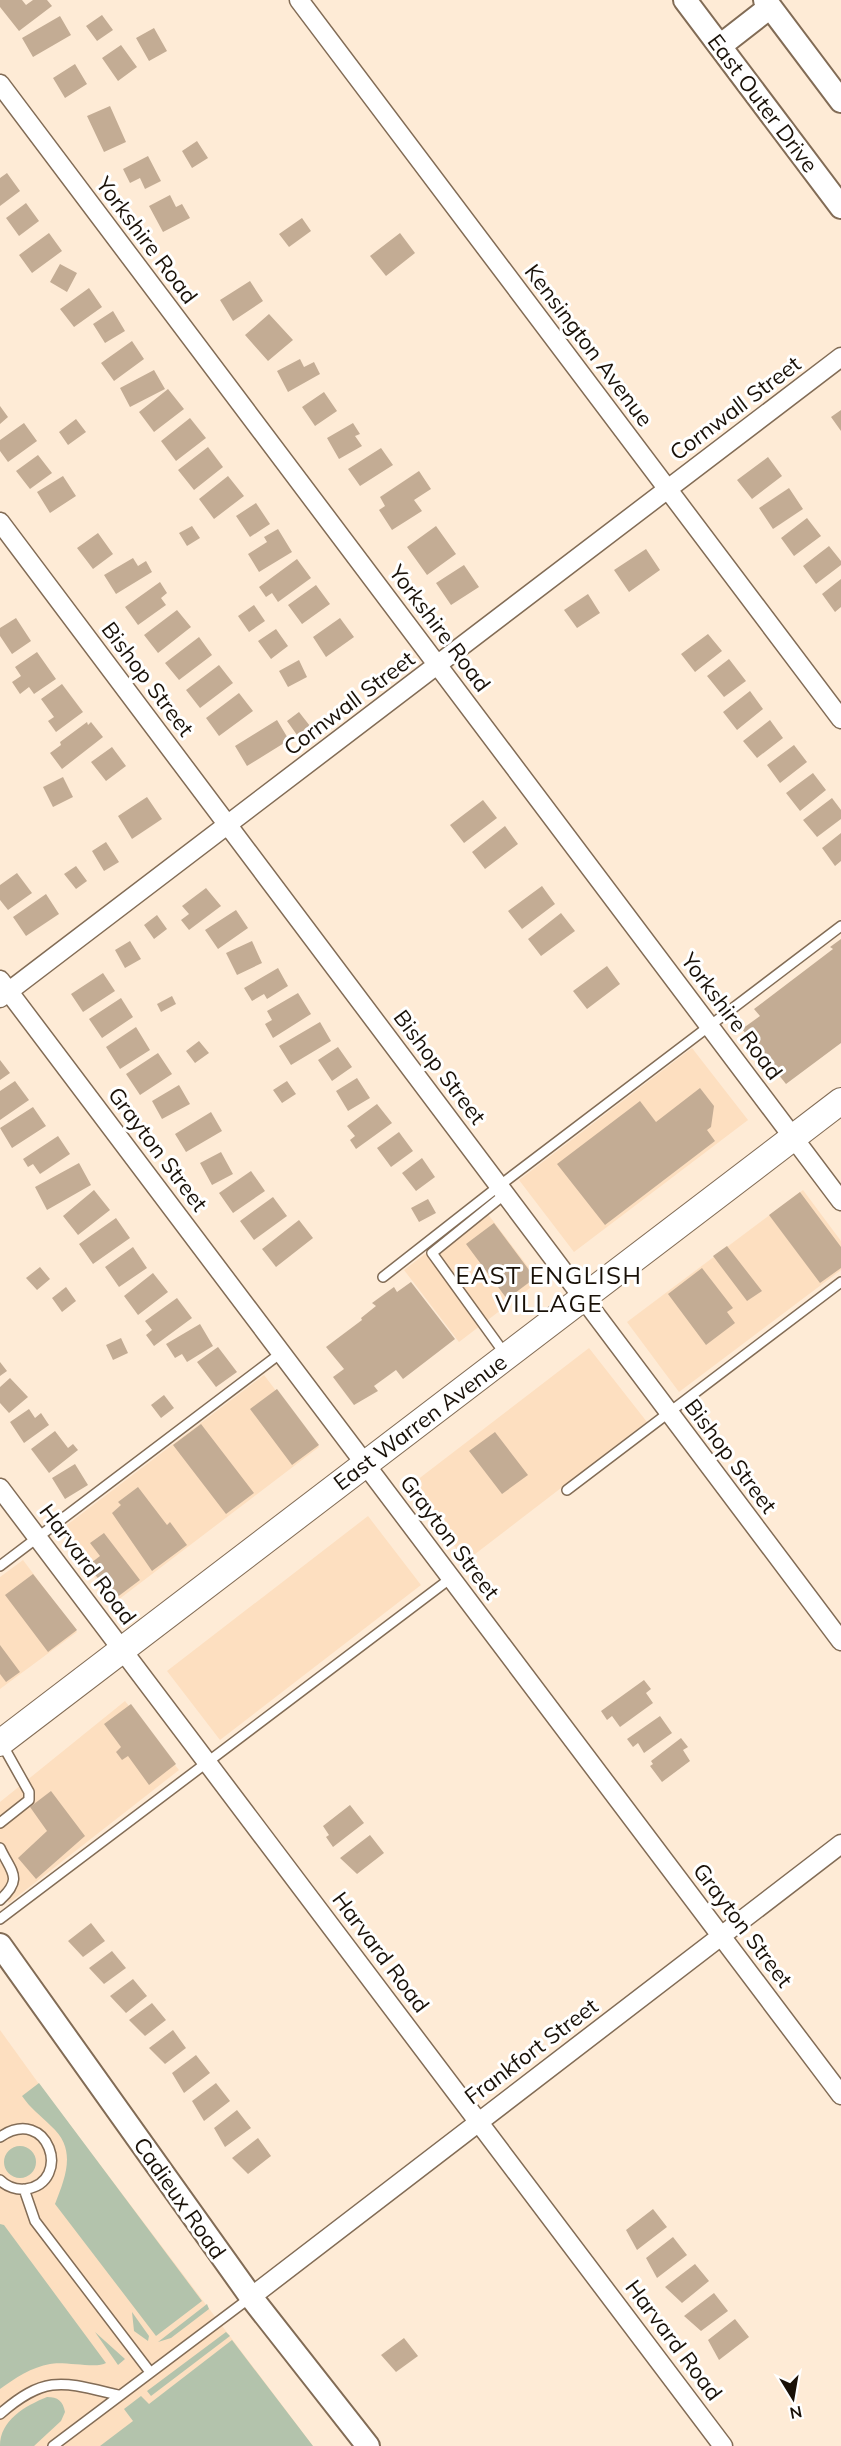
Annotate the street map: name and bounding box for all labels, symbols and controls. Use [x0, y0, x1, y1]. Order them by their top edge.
street label: East Outer Drive [702, 28, 824, 178]
street label: Yorkshire Road [90, 170, 204, 309]
street label: Kensington Avenue [519, 258, 659, 432]
street label: Cornwall Street [664, 349, 806, 466]
street label: Yorkshire Road [383, 558, 497, 697]
street label: Bishop Street [96, 616, 200, 742]
street label: Cornwall Street [278, 644, 420, 761]
street label: Yorkshire Road [675, 946, 789, 1085]
street label: Bishop Street [388, 1004, 492, 1130]
street label: Grayton Street [102, 1081, 214, 1217]
district label: EAST ENGLISH VILLAGE [456, 1260, 642, 1318]
street label: East Warren Avenue [328, 1348, 512, 1496]
street label: Bishop Street [679, 1393, 783, 1519]
street label: Grayton Street [394, 1469, 506, 1605]
street label: Harvard Road [33, 1498, 143, 1630]
street label: Grayton Street [687, 1857, 799, 1993]
street label: Harvard Road [326, 1886, 436, 2018]
street label: Frankfort Street [459, 1992, 604, 2110]
street label: Cadieux Road [128, 2132, 232, 2264]
street label: Harvard Road [619, 2274, 729, 2406]
north arrow [763, 2368, 823, 2428]
text: N [788, 2402, 804, 2424]

